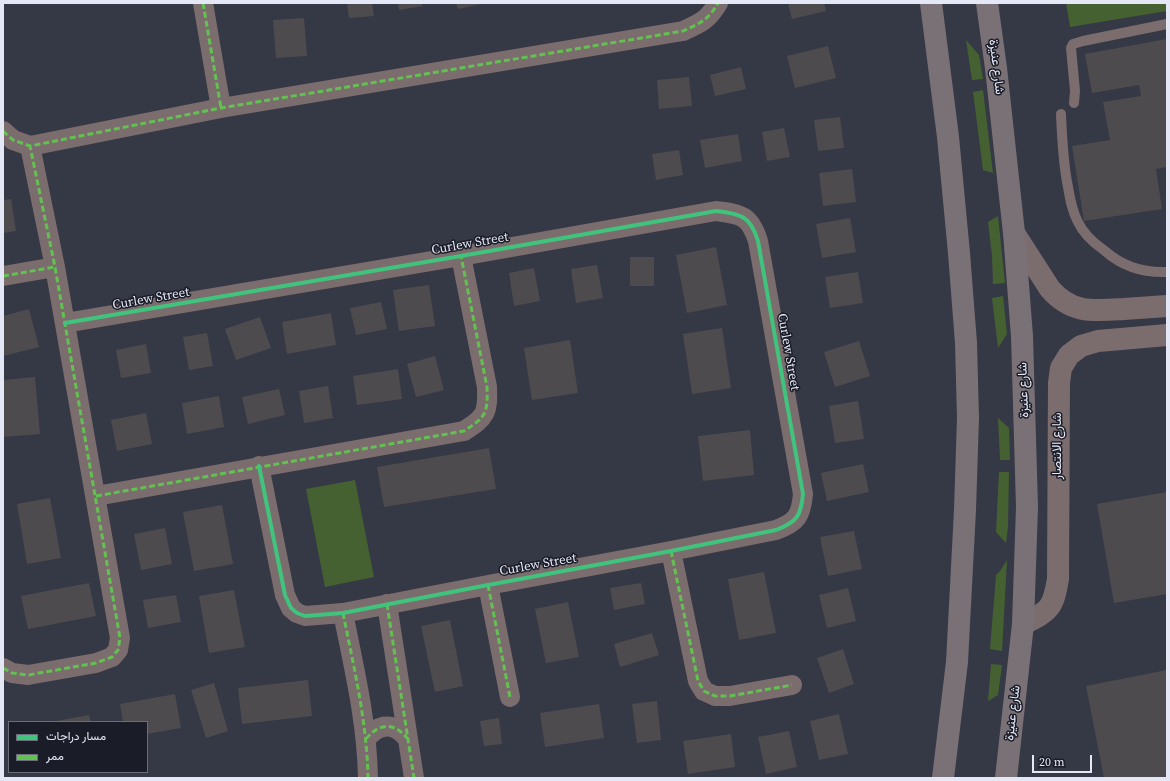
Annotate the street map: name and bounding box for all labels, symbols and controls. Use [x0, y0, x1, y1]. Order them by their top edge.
street label: شارع عنيزة [985, 38, 1007, 96]
street label: Curlew Street [430, 230, 510, 258]
street label: Curlew Street [111, 285, 191, 313]
street label: Curlew Street [774, 312, 802, 392]
street label: شارع عنيزة [1015, 362, 1033, 418]
street label: شارع الانتصار [1050, 413, 1066, 479]
street label: Curlew Street [498, 551, 578, 579]
street label: شارع عنيزة [1002, 684, 1024, 742]
legend [8, 721, 148, 773]
text: مسار دراجات [46, 728, 106, 744]
scale bar [1034, 747, 1094, 773]
text: ممر [46, 748, 64, 764]
text: 20 m [1039, 754, 1065, 770]

